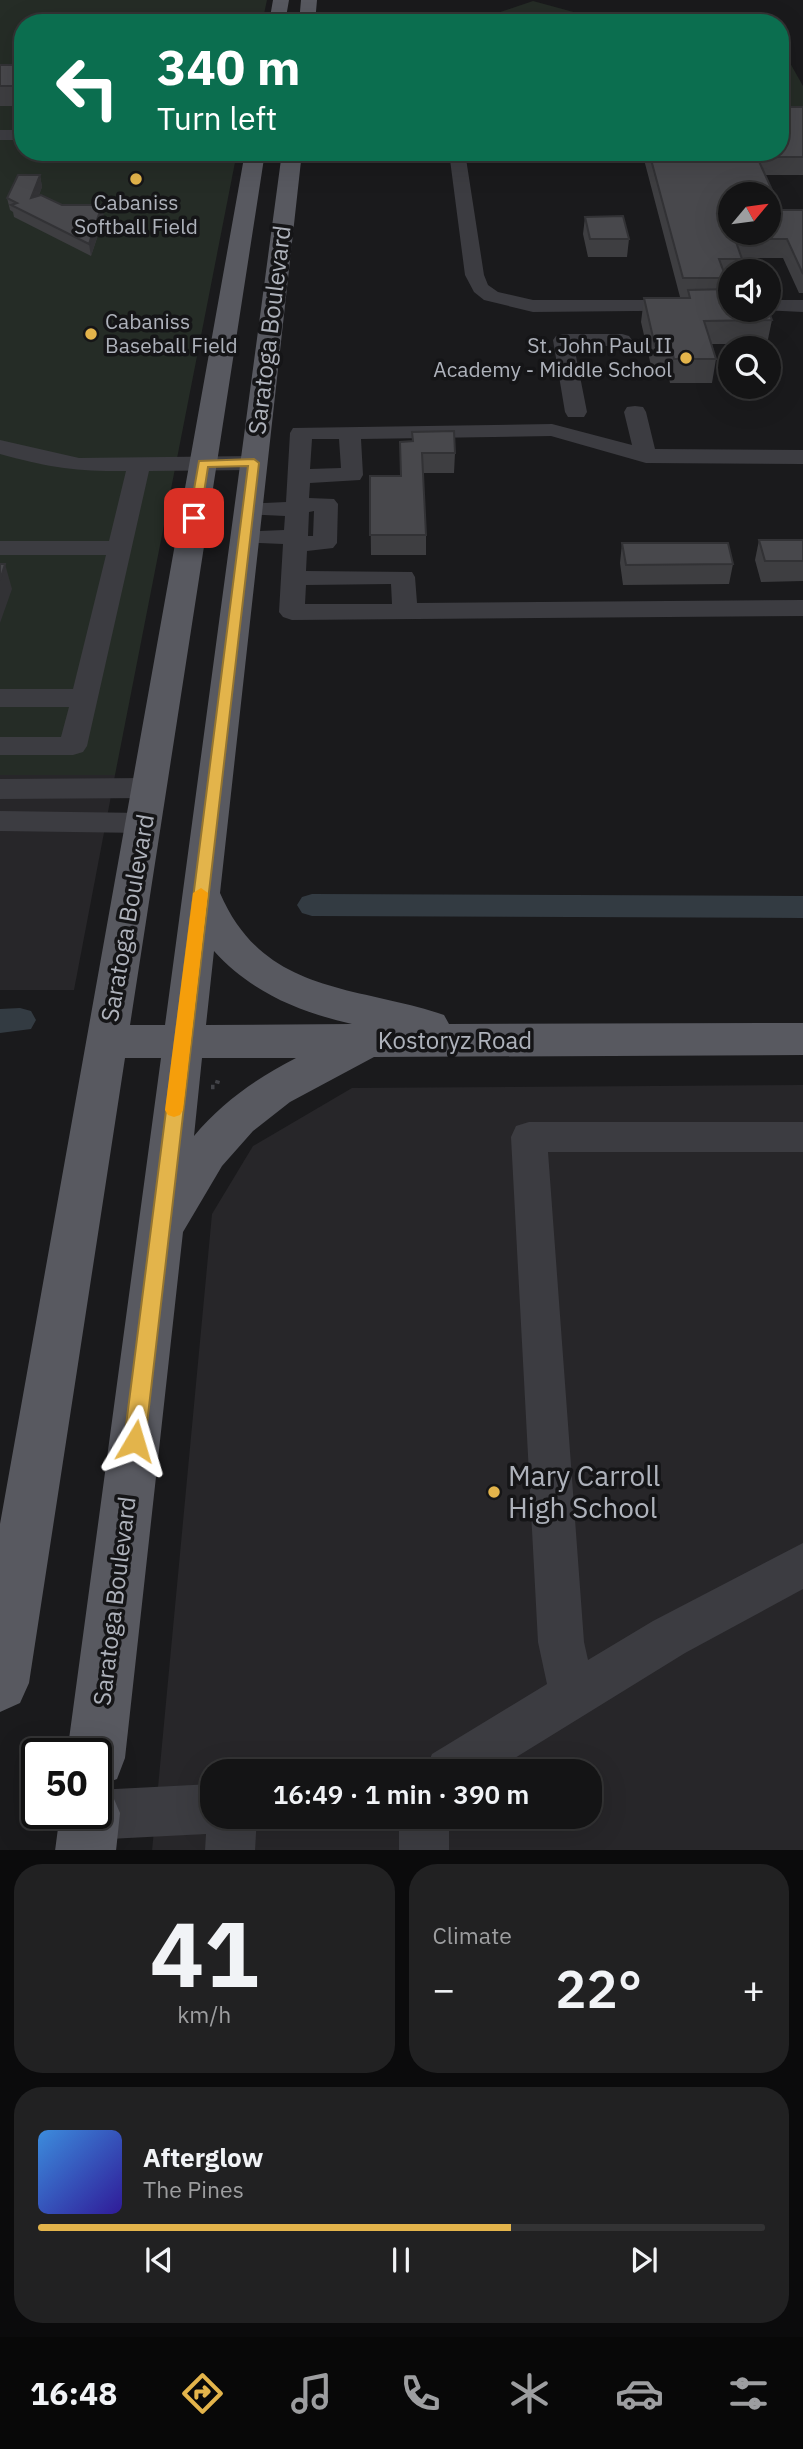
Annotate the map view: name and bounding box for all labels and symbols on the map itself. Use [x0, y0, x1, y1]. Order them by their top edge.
marker: Cabaniss Softball Field [128, 171, 144, 187]
north arrow [718, 182, 780, 245]
place label: Cabaniss Softball Field [74, 188, 198, 240]
street label: Saratoga Boulevard [240, 224, 298, 436]
place label: Cabaniss Baseball Field [105, 307, 238, 359]
marker: Cabaniss Baseball Field [83, 326, 99, 342]
place label: St. John Paul II Academy - Middle School [433, 331, 672, 383]
marker: St. John Paul II Academy - Middle School [678, 350, 694, 366]
pin [164, 488, 224, 548]
street label: Saratoga Boulevard [93, 811, 161, 1024]
street label: Kostoryz Road [378, 1024, 532, 1056]
position arrow [98, 1404, 172, 1478]
place label: Mary Carroll High School [508, 1457, 660, 1526]
marker: Mary Carroll High School [486, 1484, 502, 1500]
street label: Saratoga Boulevard [85, 1495, 143, 1707]
speed limit sign: 50 [21, 1738, 112, 1829]

